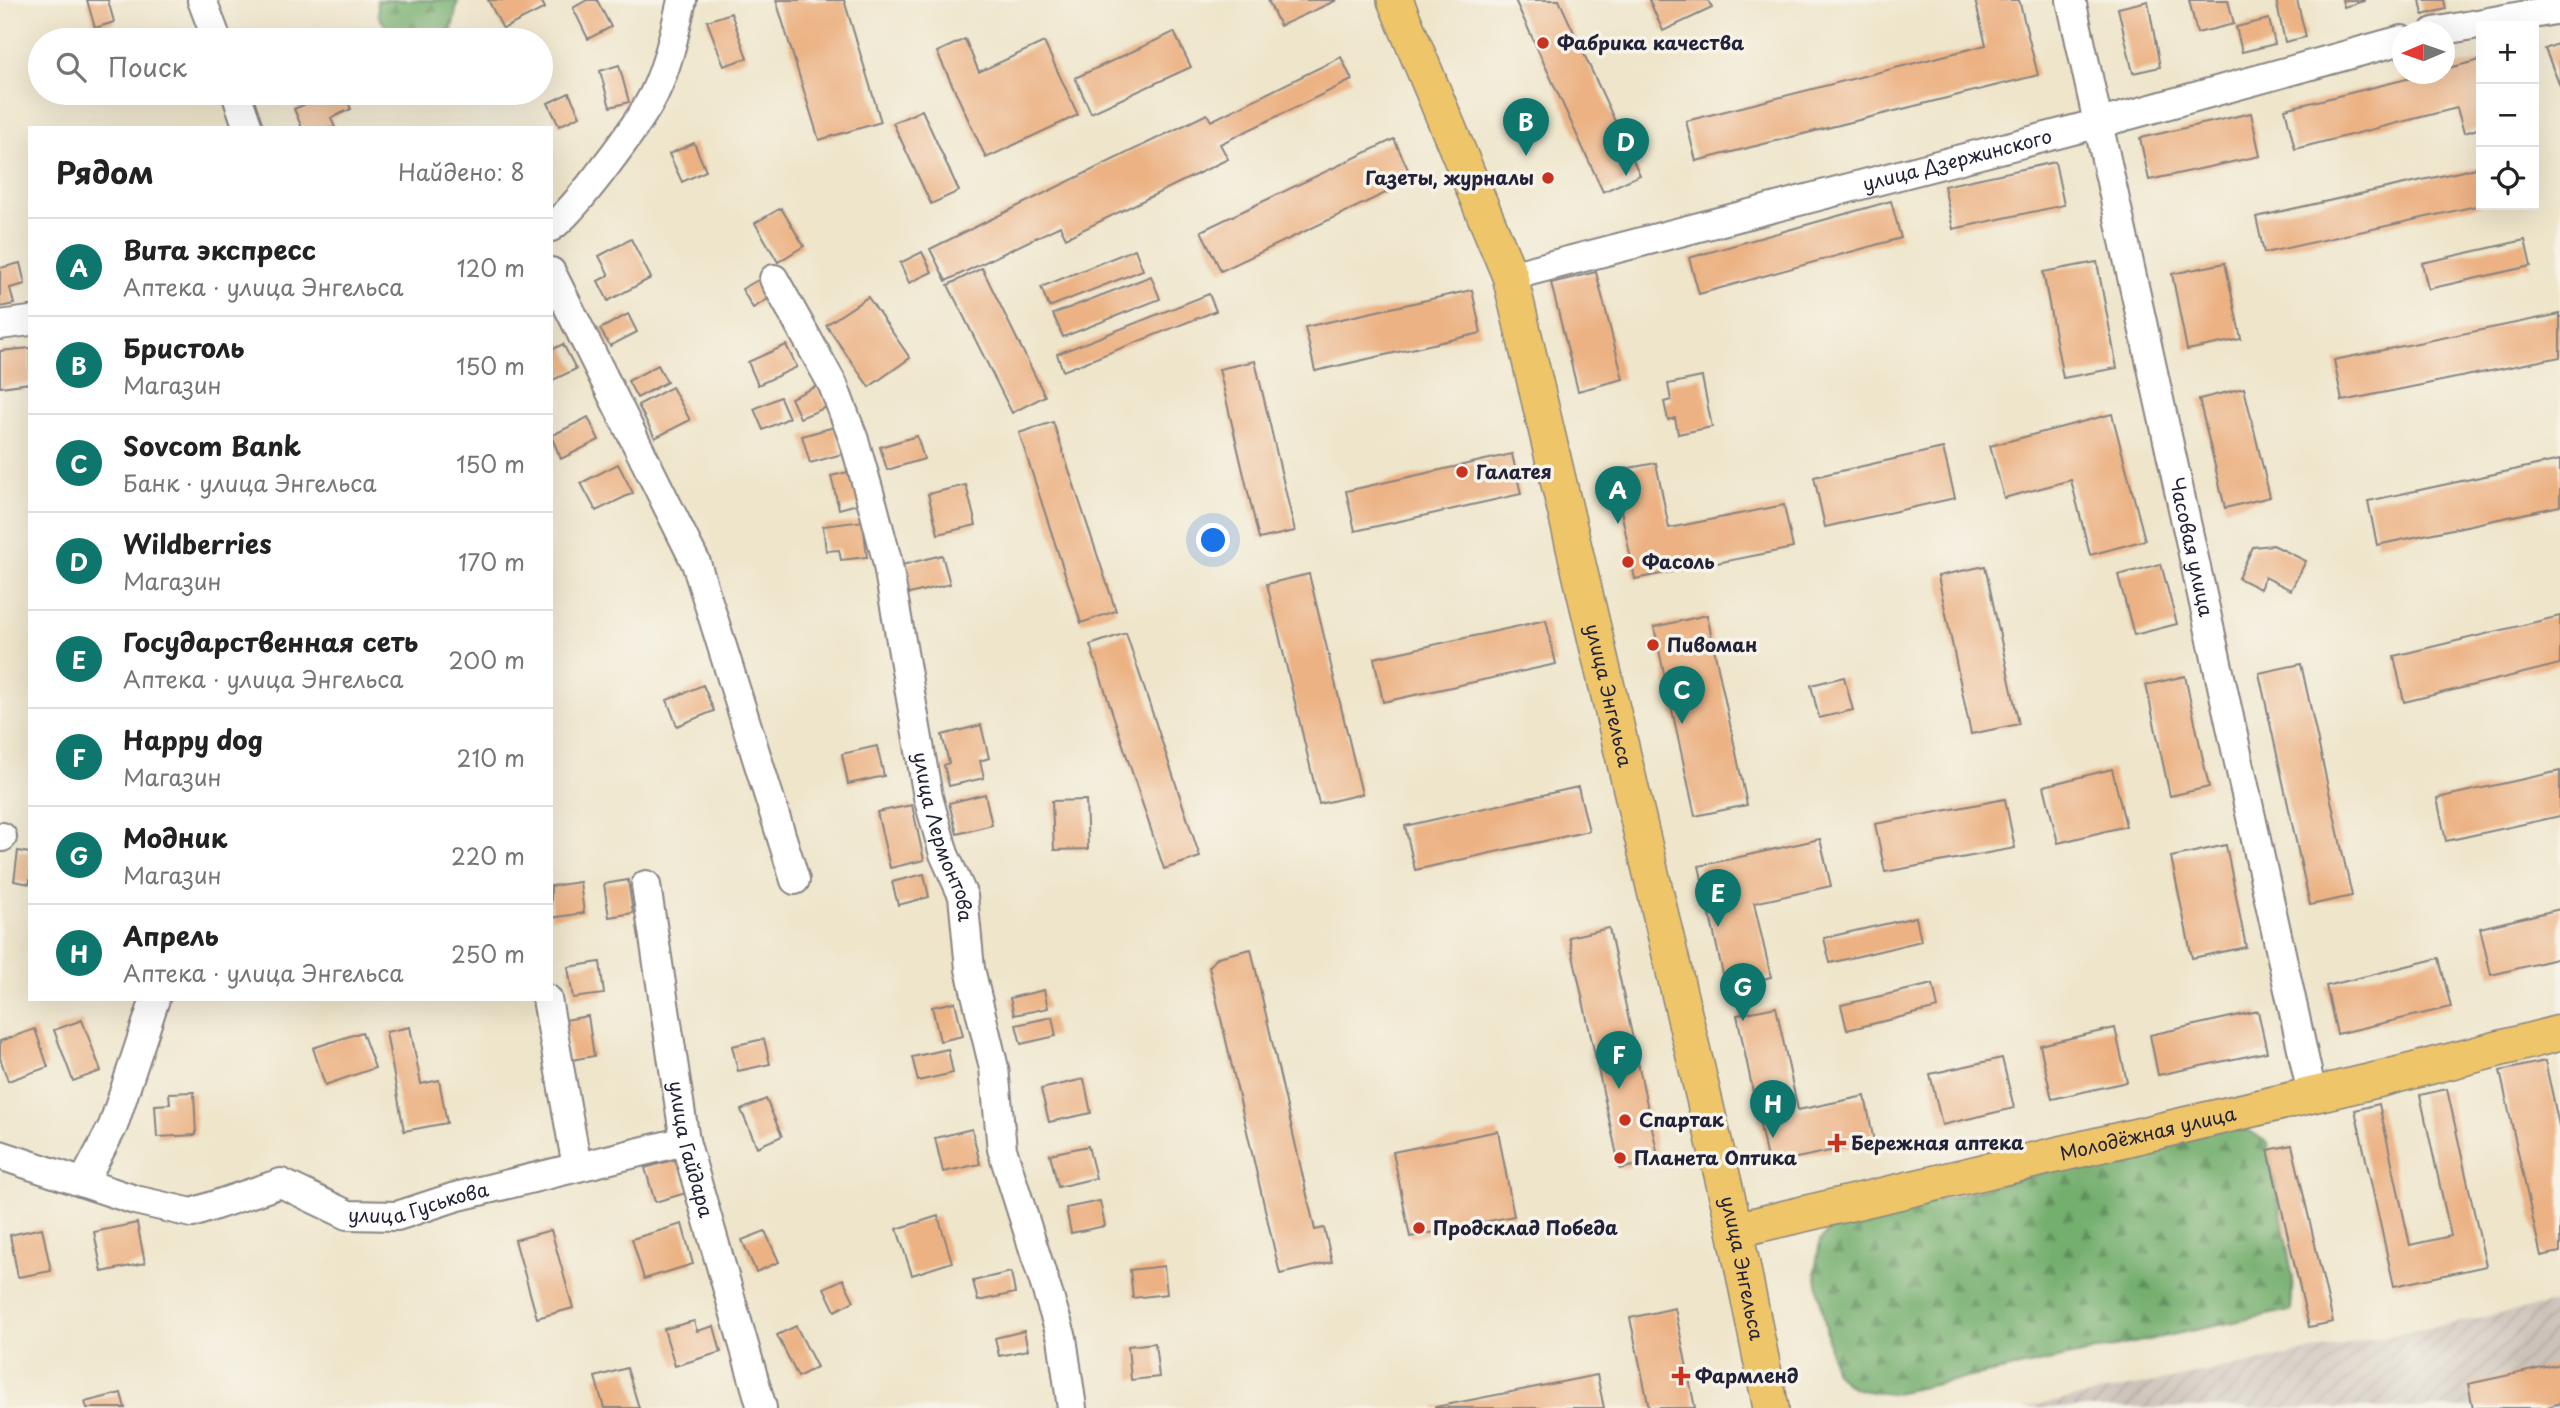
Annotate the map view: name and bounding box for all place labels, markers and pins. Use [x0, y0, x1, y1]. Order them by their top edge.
place label: Фабрика качества [1557, 28, 1744, 56]
marker: Фабрика качества [1535, 35, 1551, 51]
pin: B [1503, 98, 1549, 156]
pin: D [1603, 118, 1649, 176]
place label: Газеты, журналы [1365, 163, 1534, 191]
marker: Газеты, журналы [1540, 170, 1556, 186]
place label: Галатея [1476, 457, 1552, 485]
marker: Галатея [1454, 464, 1470, 480]
pin: A [1595, 466, 1641, 524]
place label: Фасоль [1642, 547, 1715, 575]
marker: Фасоль [1620, 554, 1636, 570]
place label: Пивоман [1667, 630, 1757, 658]
marker: Пивоман [1645, 637, 1661, 653]
pin: C [1659, 666, 1705, 724]
pin: E [1695, 869, 1741, 927]
pin: G [1720, 963, 1766, 1021]
pin: F [1596, 1031, 1642, 1089]
pin: H [1750, 1080, 1796, 1138]
place label: Спартак [1639, 1105, 1725, 1133]
marker: Спартак [1617, 1112, 1633, 1128]
place label: Бережная аптека [1851, 1128, 2024, 1156]
marker: Бережная аптека [1829, 1135, 1845, 1151]
place label: Планета Оптика [1634, 1143, 1797, 1171]
marker: Планета Оптика [1612, 1150, 1628, 1166]
place label: Продсклад Победа [1433, 1213, 1618, 1241]
marker: Продсклад Победа [1411, 1220, 1427, 1236]
place label: Фармленд [1695, 1361, 1798, 1389]
marker: Фармленд [1673, 1368, 1689, 1384]

